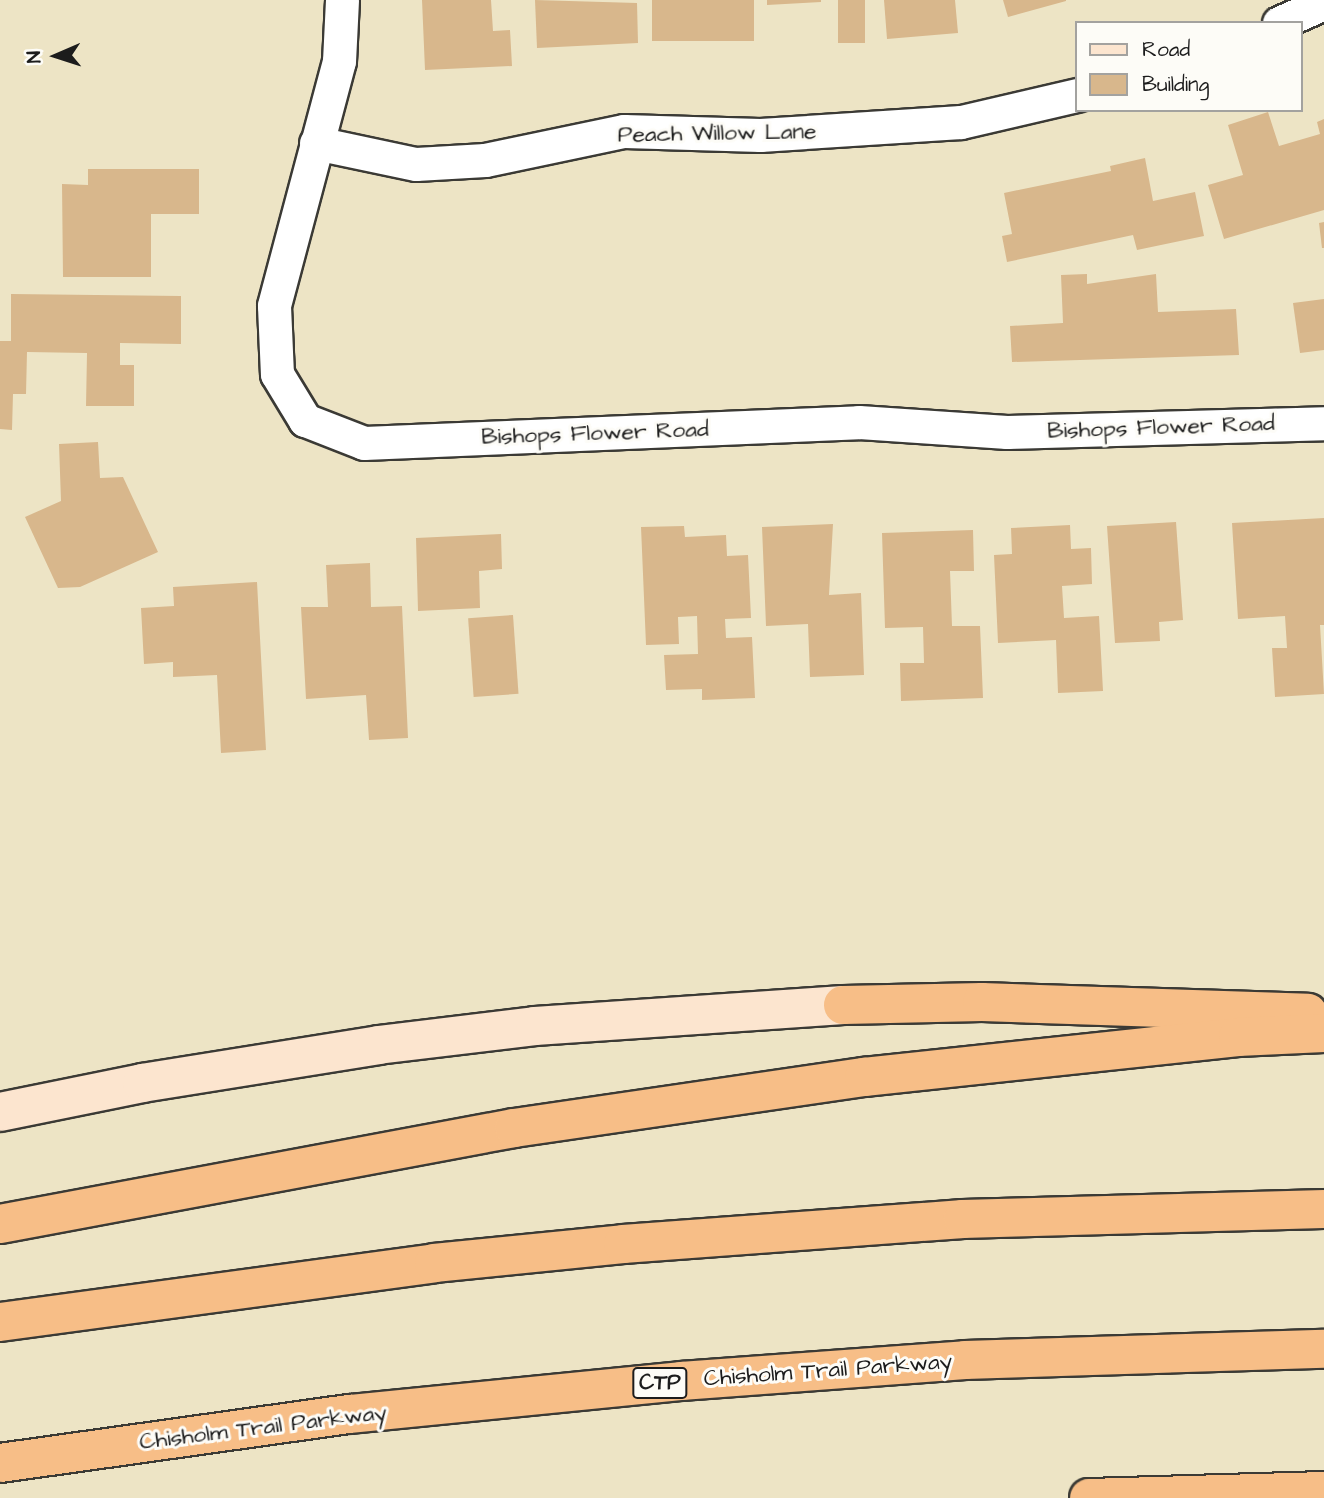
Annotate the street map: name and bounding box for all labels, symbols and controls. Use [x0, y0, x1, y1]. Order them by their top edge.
north arrow [21, 21, 91, 91]
legend [1076, 21, 1303, 112]
text: Road [1142, 35, 1190, 64]
text: N [21, 50, 48, 64]
text: Building [1142, 70, 1209, 99]
street label: Peach Willow Lane [617, 117, 817, 149]
street label: Bishops Flower Road [1047, 409, 1275, 445]
street label: Bishops Flower Road [481, 415, 709, 451]
street label: Chisholm Trail Parkway [703, 1348, 953, 1392]
road number: CTP [632, 1366, 688, 1400]
street label: Chisholm Trail Parkway [138, 1398, 388, 1456]

